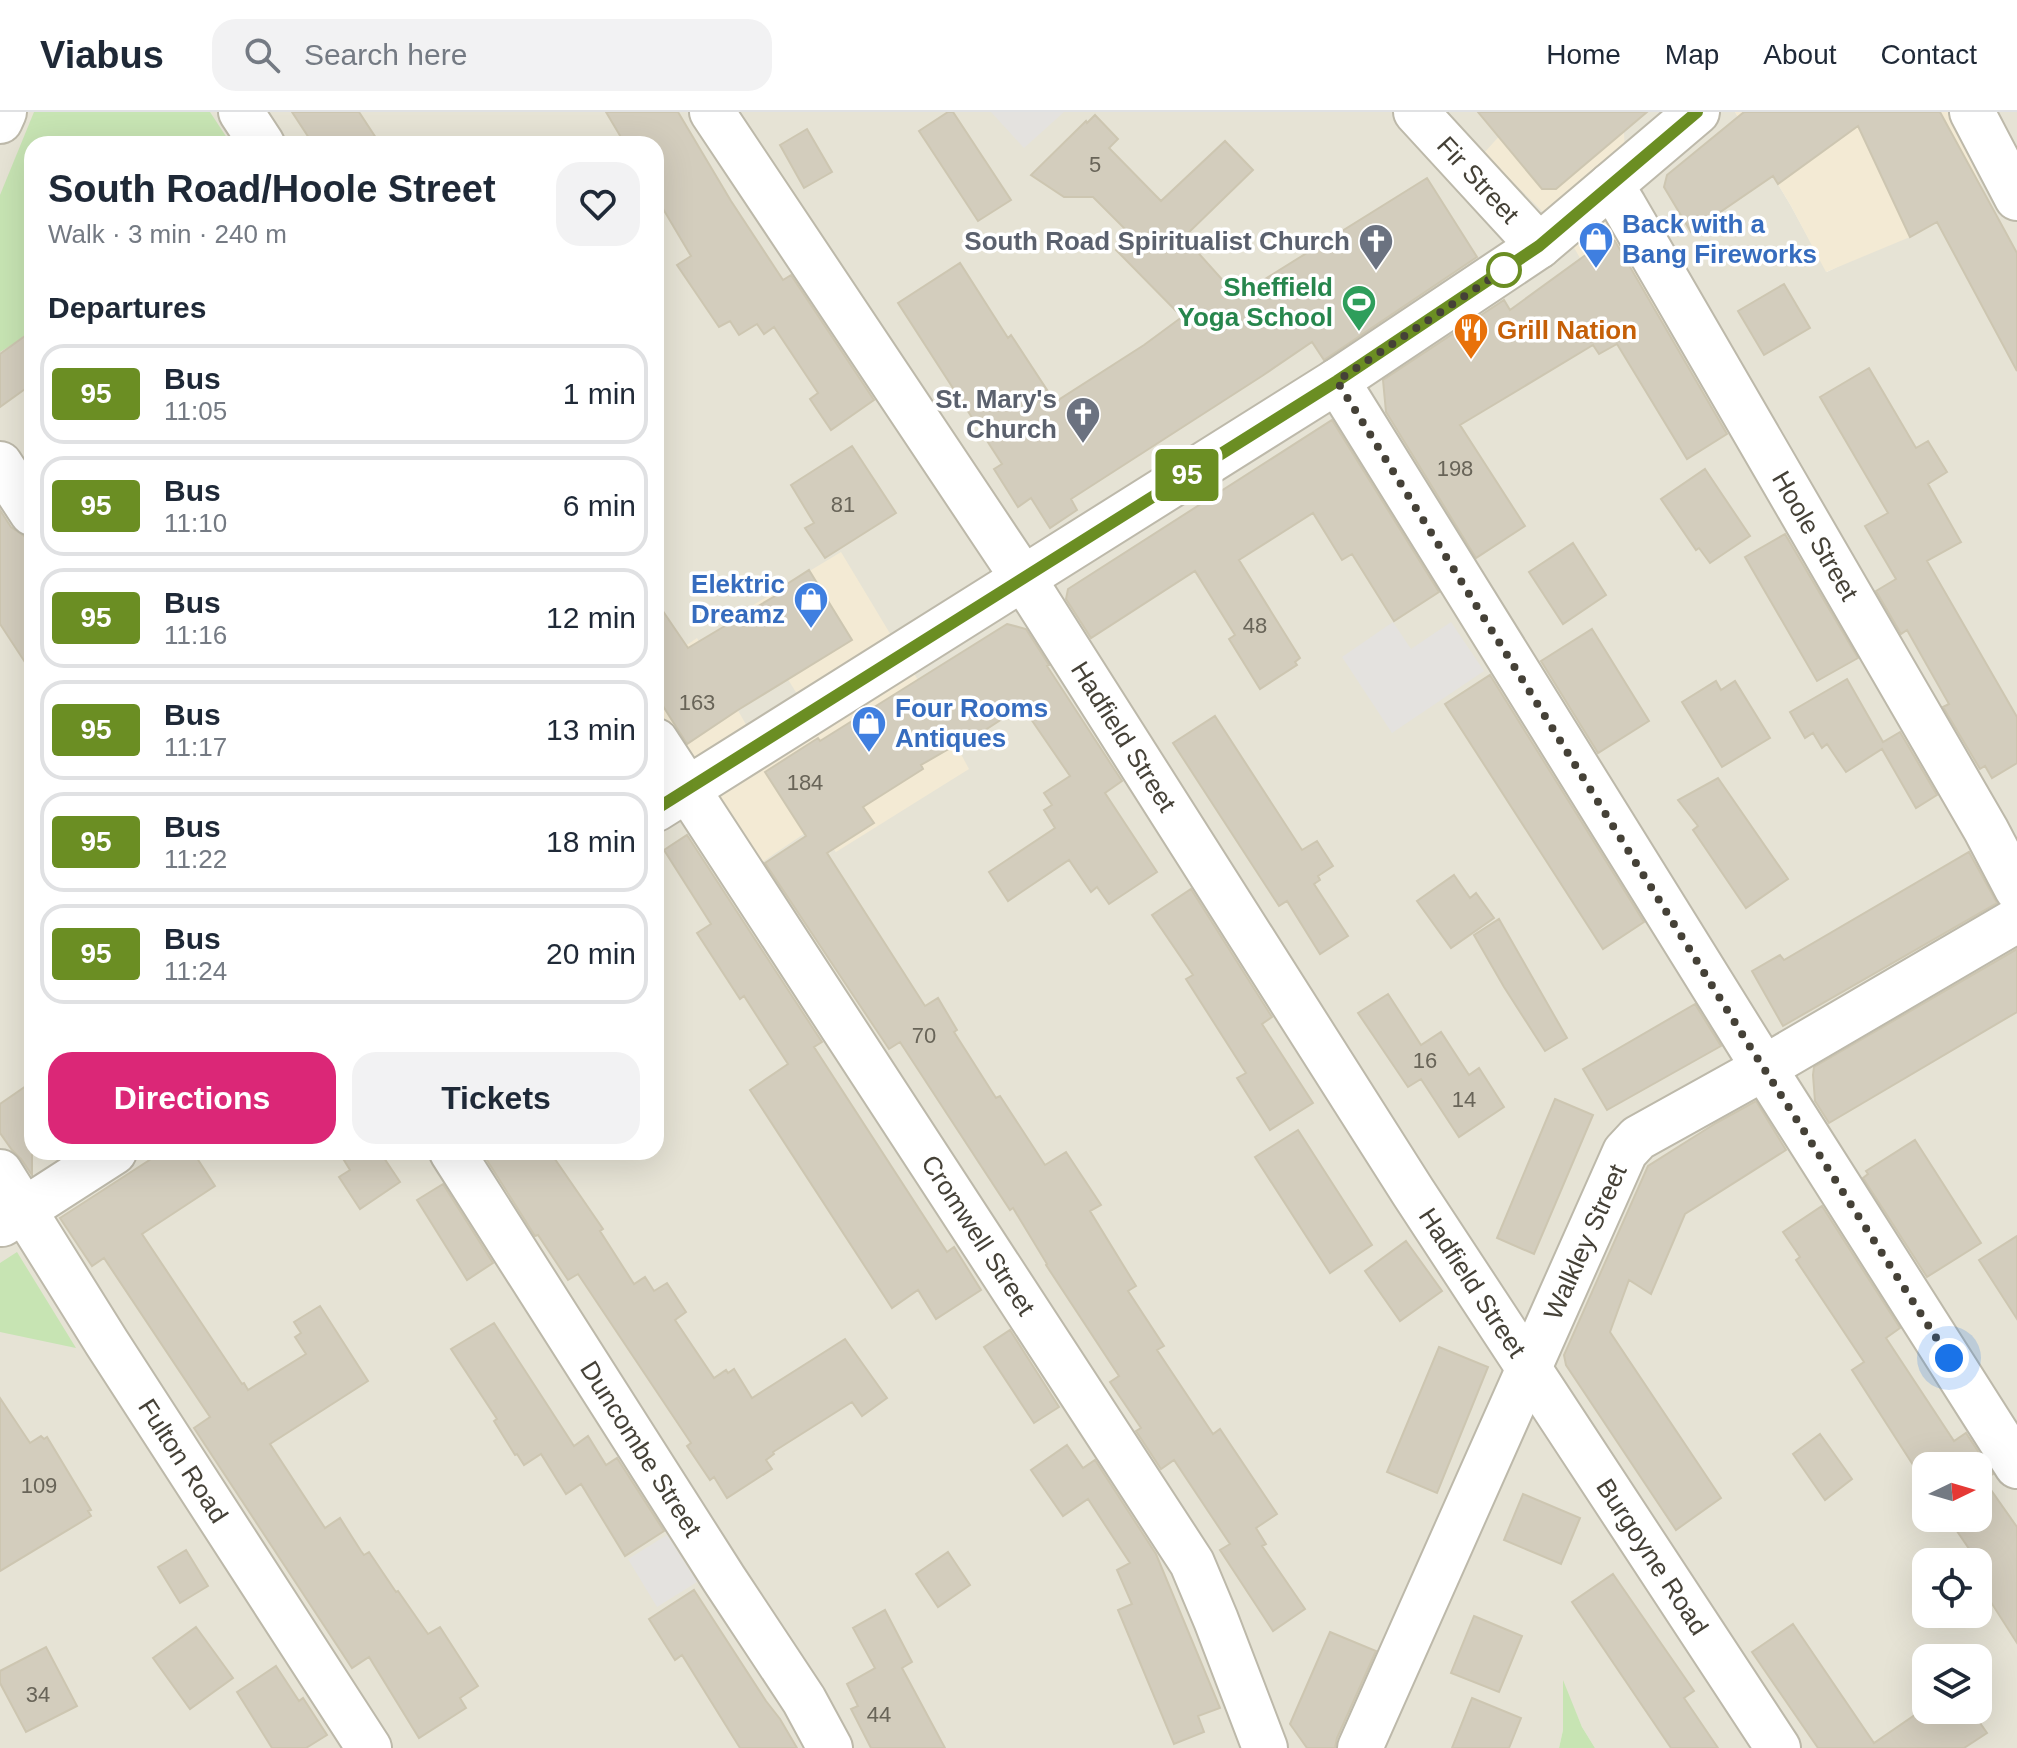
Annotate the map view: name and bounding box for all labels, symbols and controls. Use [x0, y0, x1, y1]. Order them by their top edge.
search box [212, 19, 772, 91]
icon: search [240, 33, 284, 77]
text: Viabus [40, 34, 164, 76]
text: Search here [304, 38, 467, 71]
text: Home [1546, 39, 1621, 70]
text: Map [1665, 39, 1719, 70]
text: About [1763, 39, 1837, 70]
text: Contact [1881, 39, 1977, 70]
street label: Fir Street [1431, 130, 1526, 230]
house number: 5 [1089, 152, 1101, 177]
button: heart [556, 162, 640, 246]
text: South Road/Hoole Street [48, 168, 496, 210]
place label: Back with a Bang Fireworks [1622, 209, 1817, 269]
text: Walk · 3 min · 240 m [48, 219, 287, 249]
shop icon: Back with a Bang Fireworks [1577, 220, 1615, 270]
church icon: South Road Spiritualist Church [1357, 222, 1395, 272]
place label: South Road Spiritualist Church [964, 226, 1350, 256]
unlabelled marker [1487, 253, 1521, 287]
place label: Sheffield Yoga School [1177, 272, 1333, 332]
sports icon: Sheffield Yoga School [1340, 283, 1378, 333]
text: Departures [48, 291, 206, 324]
restaurant icon: Grill Nation [1452, 311, 1490, 361]
place label: Grill Nation [1497, 315, 1637, 345]
text: Bus [164, 362, 221, 395]
text: 1 min [563, 377, 636, 410]
text: 95 [80, 378, 112, 409]
place label: St. Mary's Church [935, 384, 1057, 444]
church icon: St. Mary's Church [1064, 395, 1102, 445]
text: 11:05 [164, 396, 227, 426]
line badge: 95 [1151, 449, 1223, 501]
house number: 198 [1437, 456, 1473, 481]
text: 95 [1171, 459, 1203, 490]
street label: Hoole Street [1766, 466, 1865, 607]
text: Bus [164, 474, 221, 507]
text: 6 min [563, 489, 636, 522]
text: 95 [80, 490, 112, 521]
house number: 81 [831, 492, 855, 517]
text: 11:10 [164, 508, 227, 538]
place label: Elektric Dreamz [691, 569, 785, 629]
shop icon: Elektric Dreamz [792, 580, 830, 630]
text: Bus [164, 586, 221, 619]
text: 12 min [546, 601, 636, 634]
text: 95 [80, 602, 112, 633]
house number: 48 [1243, 613, 1267, 638]
text: 11:16 [164, 620, 227, 650]
street label: Hadfield Street [1065, 656, 1183, 818]
house number: 163 [679, 690, 715, 715]
place label: Four Rooms Antiques [895, 693, 1048, 753]
text: Bus [164, 698, 221, 731]
shop icon: Four Rooms Antiques [850, 704, 888, 754]
text: 13 min [546, 713, 636, 746]
text: 95 [80, 714, 112, 745]
text: 11:17 [164, 732, 227, 762]
house number: 184 [787, 770, 823, 795]
text: Bus [164, 810, 221, 843]
text: 18 min [546, 825, 636, 858]
text: 95 [80, 826, 112, 857]
text: 11:22 [164, 844, 227, 874]
text: Bus [164, 922, 221, 955]
text: 20 min [546, 937, 636, 970]
text: 95 [80, 938, 112, 969]
text: 11:24 [164, 956, 227, 986]
house number: 70 [912, 1023, 936, 1048]
house number: 16 [1413, 1048, 1437, 1073]
button: Directions [48, 1052, 336, 1144]
button: Tickets [352, 1052, 640, 1144]
house number: 14 [1452, 1087, 1476, 1112]
street label: Cromwell Street [915, 1150, 1042, 1322]
street label: Walkley Street [1538, 1159, 1633, 1324]
street label: Hadfield Street [1413, 1202, 1533, 1363]
your location [1929, 1338, 1969, 1378]
street label: Duncombe Street [574, 1355, 709, 1543]
street label: Fulton Road [132, 1393, 234, 1528]
north arrow [1912, 1452, 1992, 1532]
map controls [1912, 1452, 1992, 1724]
house number: 109 [21, 1473, 57, 1498]
street label: Burgoyne Road [1590, 1473, 1715, 1641]
button: locate [1912, 1548, 1992, 1628]
button: layers [1912, 1644, 1992, 1724]
house number: 34 [26, 1682, 50, 1707]
house number: 44 [867, 1702, 891, 1727]

